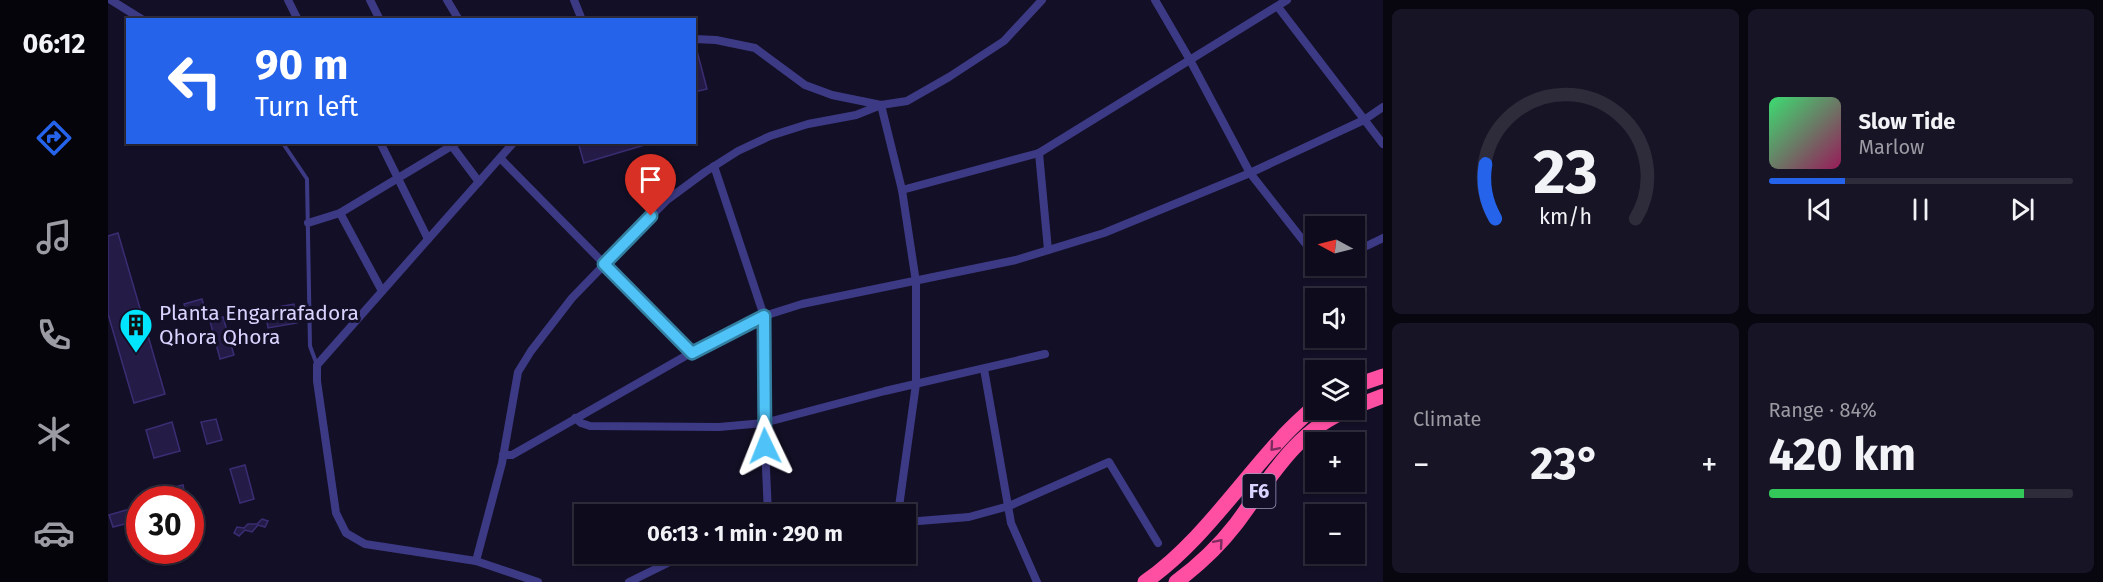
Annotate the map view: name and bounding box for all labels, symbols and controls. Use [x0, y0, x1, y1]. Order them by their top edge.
text: 06:12 [22, 28, 86, 60]
text: 90 m [255, 40, 349, 90]
icon: left [156, 42, 234, 120]
text: Turn left [255, 91, 358, 123]
text: Slow Tide [1859, 108, 1955, 135]
icon: directions [33, 117, 75, 159]
text: 23 [1533, 135, 1597, 210]
text: Marlow [1859, 135, 1924, 159]
pin [625, 154, 676, 216]
icon: arrive [634, 163, 667, 196]
icon: previous [1803, 193, 1836, 226]
icon: pause [1904, 193, 1937, 226]
icon: next [2006, 193, 2039, 226]
text: km/h [1539, 204, 1592, 230]
icon: music [33, 216, 75, 258]
north arrow [1305, 216, 1365, 276]
map controls [1305, 216, 1365, 564]
button: sound [1305, 288, 1365, 348]
place label: Planta Engarrafadora Qhora Qhora [159, 300, 359, 350]
building icon: Planta Engarrafadora Qhora Qhora [118, 307, 154, 354]
icon: phone [33, 314, 75, 356]
button: layers [1305, 360, 1365, 420]
text: Range · 84% [1769, 398, 1877, 422]
text: Climate [1413, 407, 1481, 431]
icon: climate [33, 413, 75, 455]
position arrow [733, 414, 797, 478]
text: 420 km [1769, 428, 1916, 482]
button: + [1305, 432, 1365, 492]
text: 23° [1530, 437, 1600, 491]
one-way arrow [1270, 440, 1281, 451]
text: − [1413, 445, 1430, 485]
text: + [1701, 445, 1717, 485]
road number: F6 [1242, 474, 1276, 508]
speed limit sign: 30 [126, 486, 204, 564]
button: − [1305, 504, 1365, 564]
icon: car [33, 512, 75, 554]
text: 06:13 · 1 min · 290 m [647, 520, 843, 547]
one-way arrow [1212, 539, 1223, 550]

